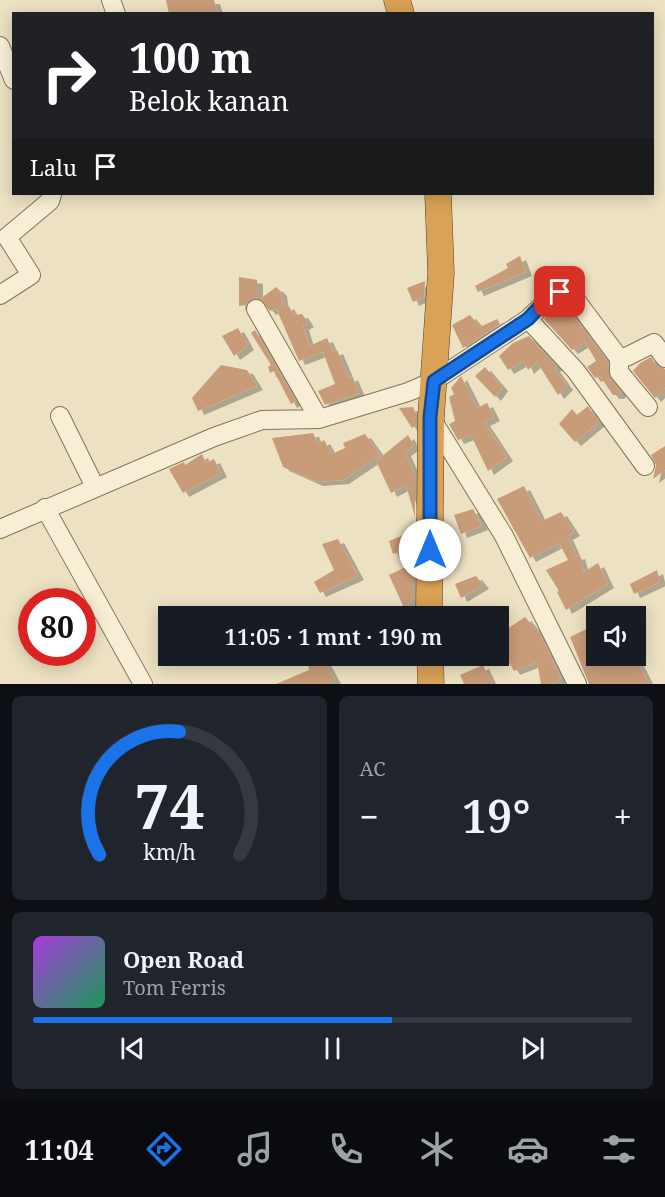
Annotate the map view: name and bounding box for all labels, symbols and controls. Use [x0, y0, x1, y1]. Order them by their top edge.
text: 100 m [129, 28, 253, 85]
icon: right [30, 36, 108, 114]
text: Belok kanan [129, 82, 289, 119]
icon: arrive [89, 150, 122, 183]
text: Lalu [30, 152, 77, 182]
pin [534, 266, 585, 317]
icon: arrive [543, 275, 576, 308]
position arrow [398, 518, 462, 582]
speed limit sign: 80 [18, 588, 96, 666]
map controls [586, 606, 646, 666]
button: sound [586, 606, 646, 666]
text: 11:05 · 1 mnt · 190 m [225, 621, 442, 651]
text: AC [360, 755, 385, 782]
text: 74 [134, 762, 205, 847]
text: 19° [462, 785, 530, 846]
text: − [360, 794, 379, 839]
text: + [614, 794, 632, 839]
text: km/h [143, 837, 196, 866]
text: Open Road [123, 944, 244, 974]
text: Tom Ferris [123, 974, 226, 1001]
icon: previous [116, 1032, 149, 1065]
icon: pause [316, 1032, 349, 1065]
icon: next [516, 1032, 549, 1065]
icon: directions [143, 1128, 185, 1170]
icon: music [234, 1128, 276, 1170]
icon: phone [325, 1128, 367, 1170]
icon: climate [416, 1128, 458, 1170]
icon: car [507, 1128, 549, 1170]
icon: filters [598, 1128, 640, 1170]
text: 11:04 [25, 1131, 94, 1168]

